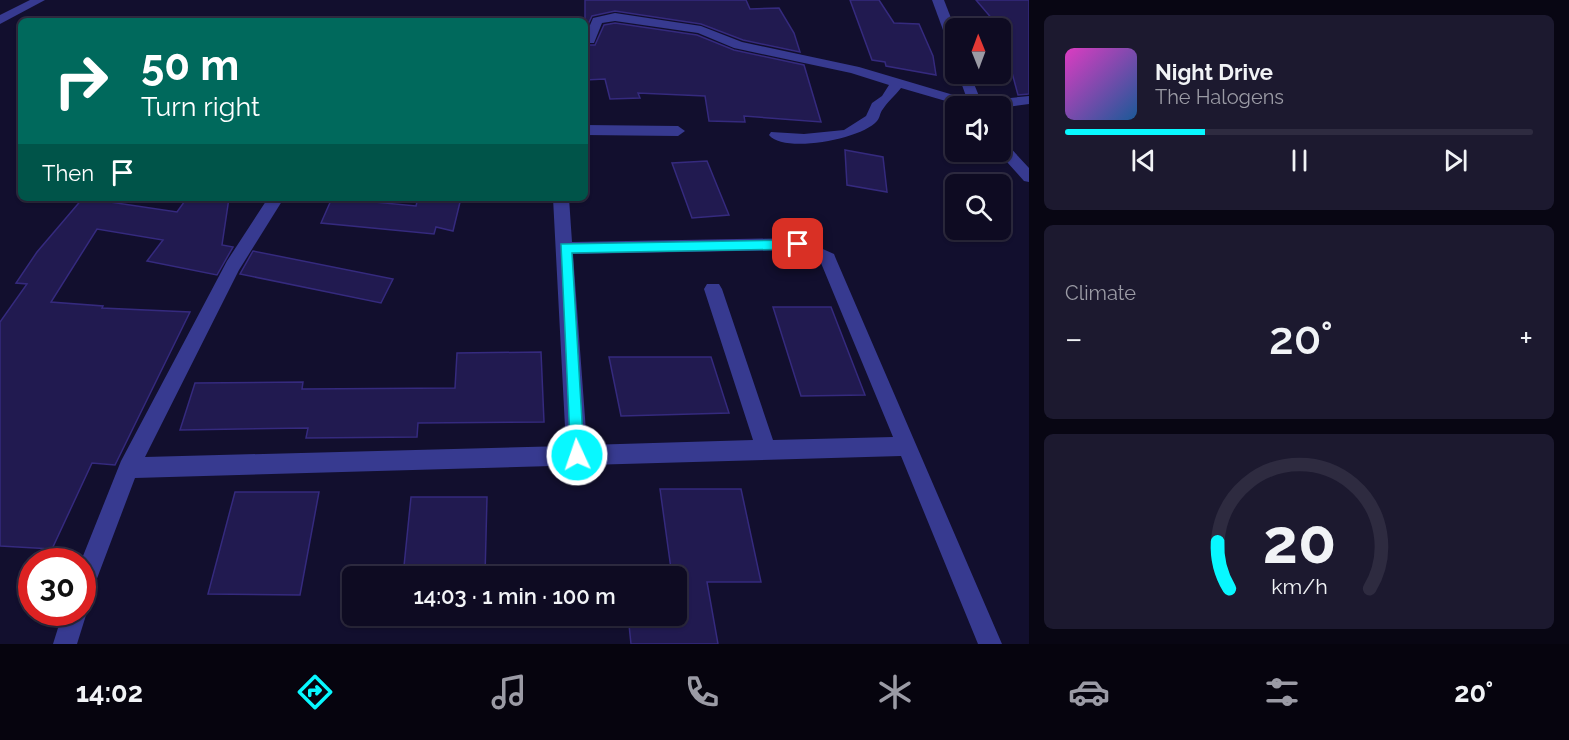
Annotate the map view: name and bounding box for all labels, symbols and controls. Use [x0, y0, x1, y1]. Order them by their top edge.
north arrow [945, 18, 1011, 84]
map controls [945, 18, 1011, 240]
text: 50 m [141, 41, 239, 90]
icon: right [42, 42, 120, 120]
text: Night Drive [1155, 59, 1273, 85]
text: The Halogens [1155, 85, 1284, 109]
text: Turn right [141, 91, 260, 122]
button: sound [945, 96, 1011, 162]
icon: previous [1127, 144, 1160, 177]
icon: pause [1283, 144, 1316, 177]
icon: next [1439, 144, 1472, 177]
icon: arrive [106, 156, 139, 189]
text: Then [42, 160, 94, 186]
button: search [945, 174, 1011, 240]
pin [772, 218, 823, 269]
icon: arrive [781, 227, 814, 260]
text: Climate [1065, 281, 1136, 305]
text: 20° [1269, 312, 1333, 365]
text: − [1065, 319, 1083, 358]
text: + [1519, 319, 1533, 358]
position arrow [545, 423, 609, 487]
text: 20 [1262, 504, 1336, 578]
speed limit sign: 30 [18, 548, 96, 626]
text: km/h [1271, 574, 1327, 599]
text: 14:03 · 1 min · 100 m [413, 583, 616, 609]
icon: directions [294, 671, 336, 713]
icon: music [488, 671, 530, 713]
icon: phone [681, 671, 723, 713]
icon: climate [874, 671, 916, 713]
icon: car [1068, 671, 1110, 713]
icon: filters [1261, 671, 1303, 713]
text: 14:02 [76, 677, 143, 708]
text: 20° [1454, 677, 1493, 708]

